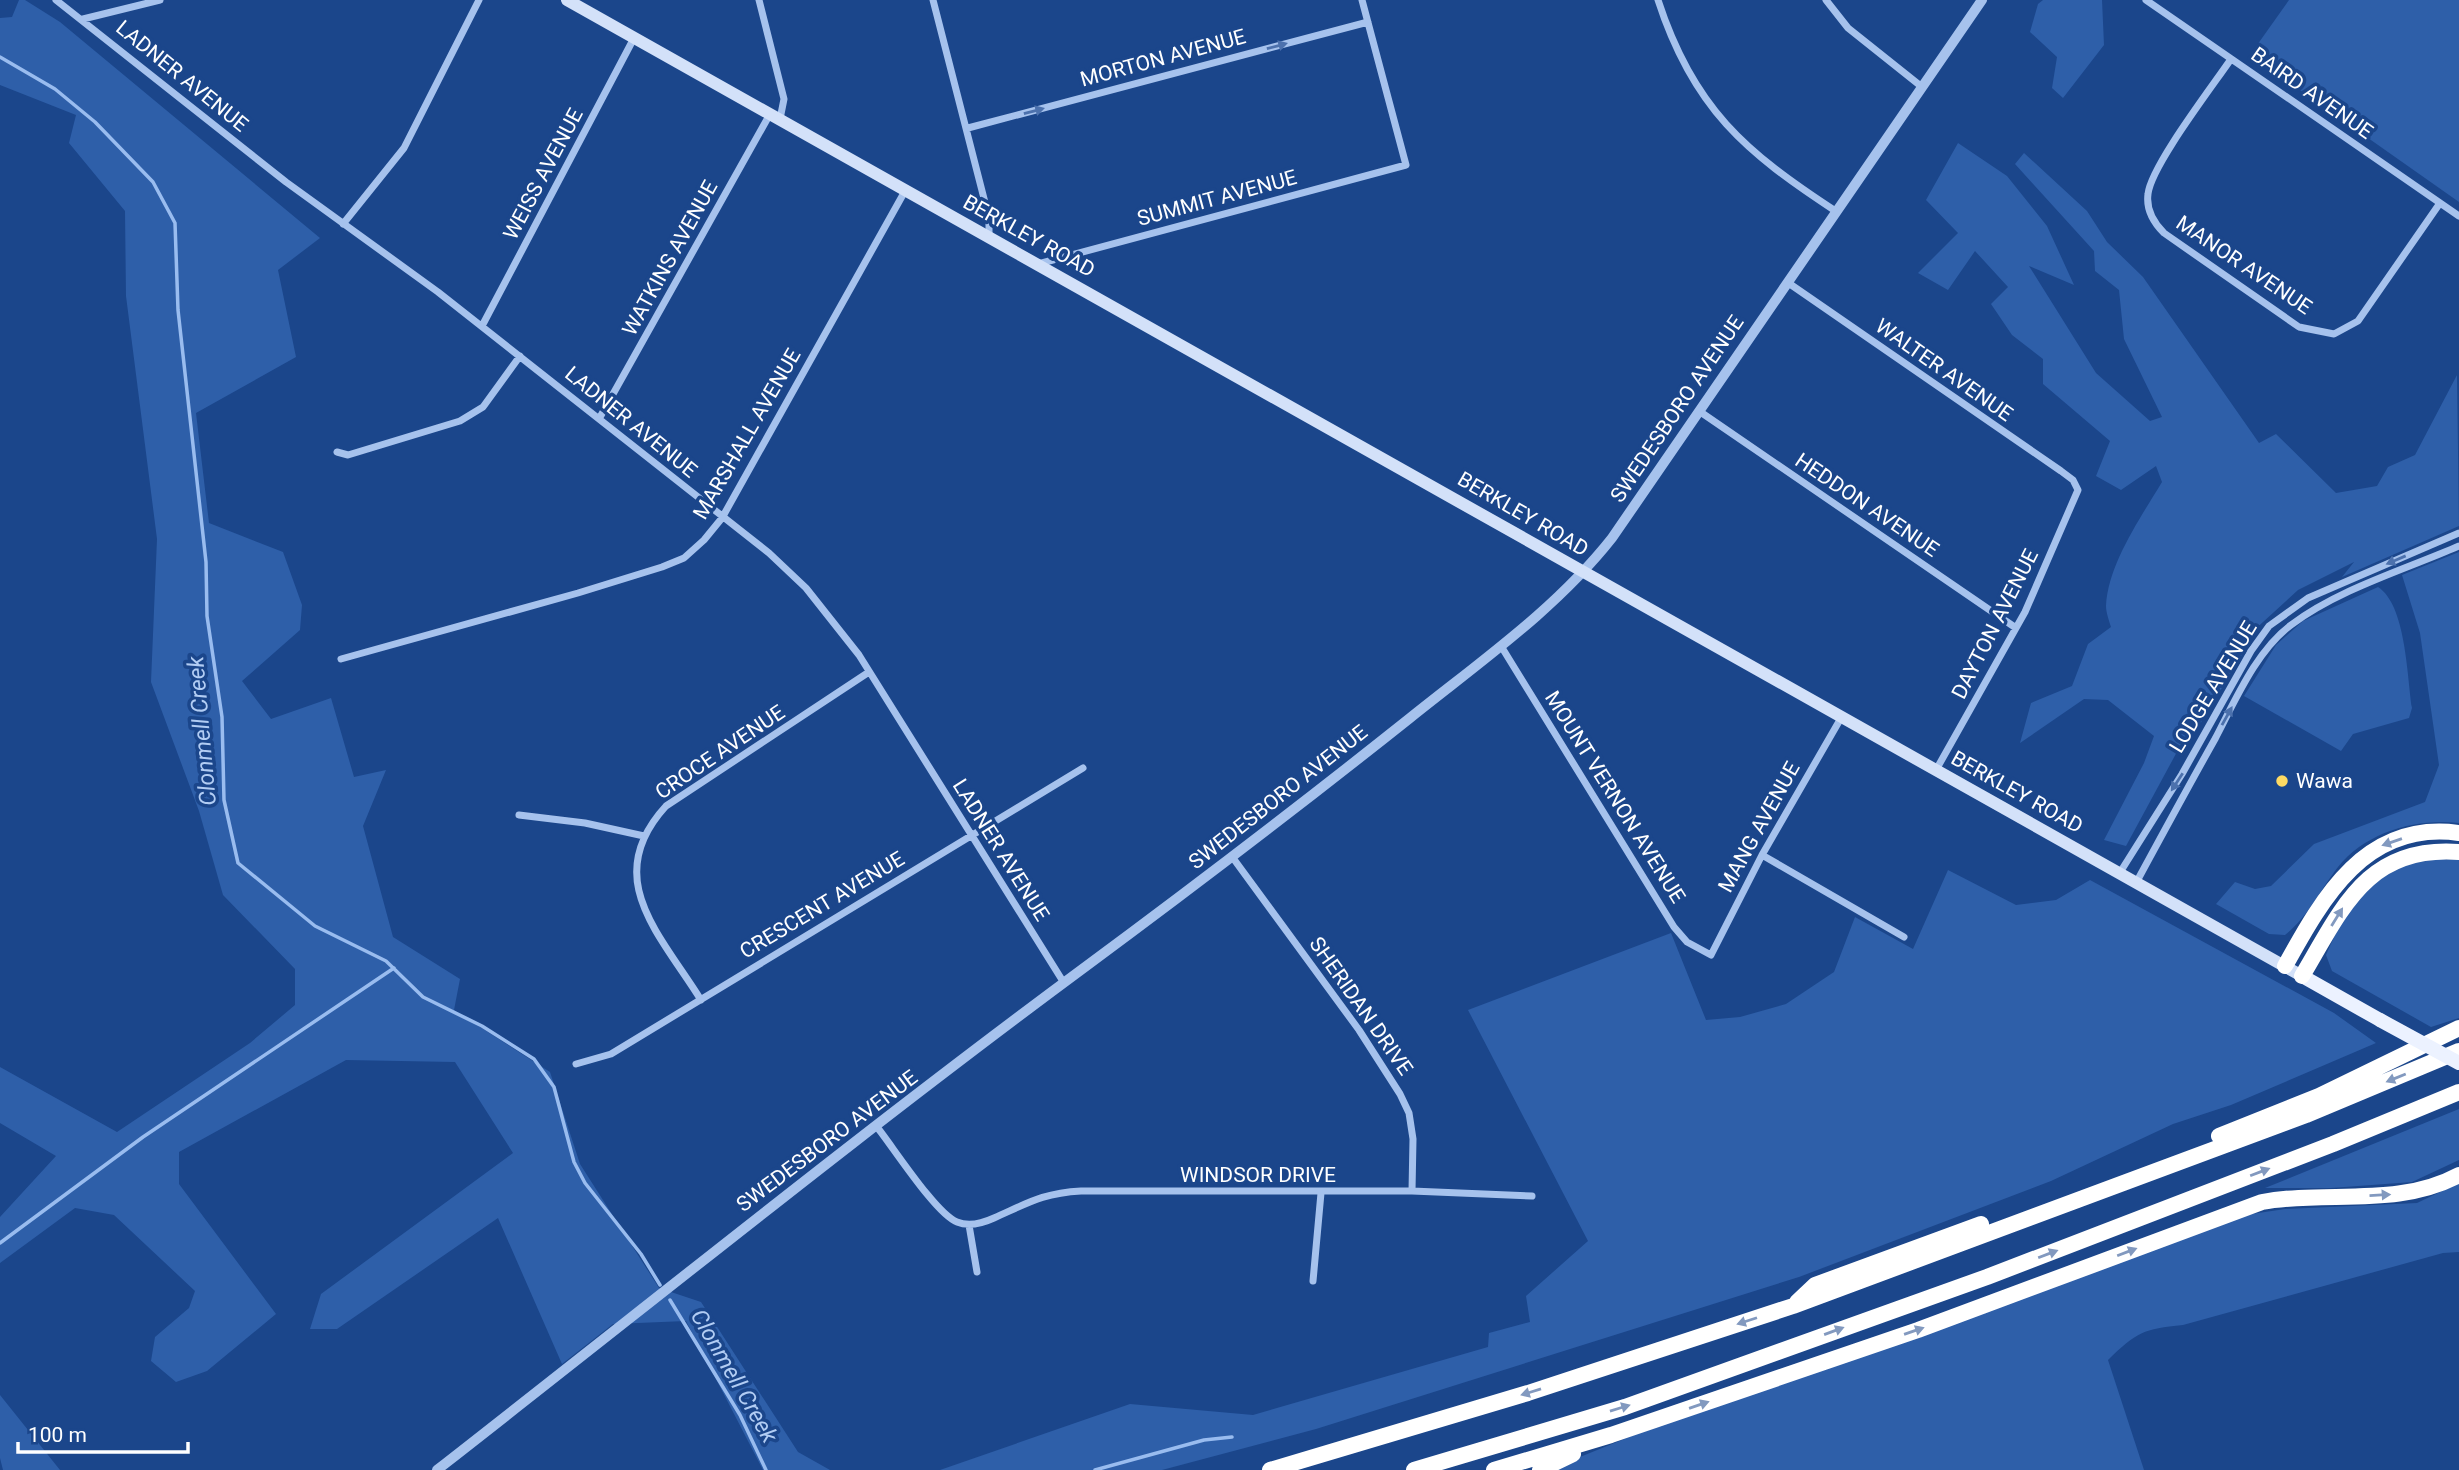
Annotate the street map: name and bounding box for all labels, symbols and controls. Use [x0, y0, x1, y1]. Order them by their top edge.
street label: LADNER AVENUE [111, 15, 253, 137]
street label: MORTON AVENUE [1078, 24, 1248, 92]
one-way arrow [1267, 41, 1288, 51]
street label: BAIRD AVENUE [2247, 42, 2378, 144]
street label: WEISS AVENUE [498, 104, 588, 244]
one-way arrow [1023, 105, 1045, 116]
street label: SUMMIT AVENUE [1135, 165, 1299, 231]
street label: WATKINS AVENUE [617, 176, 723, 340]
street label: BERKLEY ROAD [959, 190, 1099, 282]
street label: MANOR AVENUE [2172, 211, 2316, 319]
street label: SWEDESBORO AVENUE [1606, 311, 1748, 507]
street label: WALTER AVENUE [1871, 314, 2017, 426]
street label: MARSHALL AVENUE [688, 344, 806, 524]
street label: LADNER AVENUE [560, 361, 702, 483]
street label: HEDDON AVENUE [1791, 448, 1943, 562]
street label: BERKLEY ROAD [1453, 467, 1593, 561]
street label: DAYTON AVENUE [1947, 545, 2043, 703]
one-way arrow [2386, 554, 2407, 565]
street label: LODGE AVENUE [2164, 617, 2262, 757]
water label: Clonmell Creek [182, 655, 222, 807]
street label: MOUNT VERNON AVENUE [1540, 687, 1690, 907]
street label: CROCE AVENUE [651, 700, 789, 804]
one-way arrow [2221, 707, 2233, 726]
street label: SWEDESBORO AVENUE [1184, 720, 1372, 874]
street label: BERKLEY ROAD [1947, 746, 2087, 838]
street label: MANG AVENUE [1713, 758, 1805, 896]
place label: Wawa [2296, 769, 2353, 793]
one-way arrow [2170, 772, 2183, 791]
marker: Wawa [2274, 773, 2290, 789]
street label: LADNER AVENUE [948, 775, 1054, 925]
one-way arrow [2382, 837, 2403, 848]
street label: CRESCENT AVENUE [736, 846, 908, 964]
one-way arrow [2330, 907, 2343, 926]
street label: SHERIDAN DRIVE [1304, 932, 1418, 1080]
street label: SWEDESBORO AVENUE [732, 1065, 922, 1217]
one-way arrow [2385, 1072, 2406, 1083]
street label: WINDSOR DRIVE [1180, 1163, 1336, 1187]
one-way arrow [2250, 1167, 2271, 1178]
one-way arrow [2369, 1190, 2391, 1201]
one-way arrow [2117, 1246, 2138, 1257]
one-way arrow [2037, 1248, 2058, 1259]
water label: Clonmell Creek [685, 1304, 783, 1448]
one-way arrow [1737, 1317, 1758, 1327]
one-way arrow [1823, 1325, 1844, 1336]
one-way arrow [1904, 1326, 1925, 1337]
one-way arrow [1520, 1387, 1541, 1397]
one-way arrow [1689, 1399, 1710, 1410]
one-way arrow [1610, 1403, 1631, 1413]
scale bar [18, 1410, 187, 1454]
text: 100 m [28, 1423, 87, 1447]

